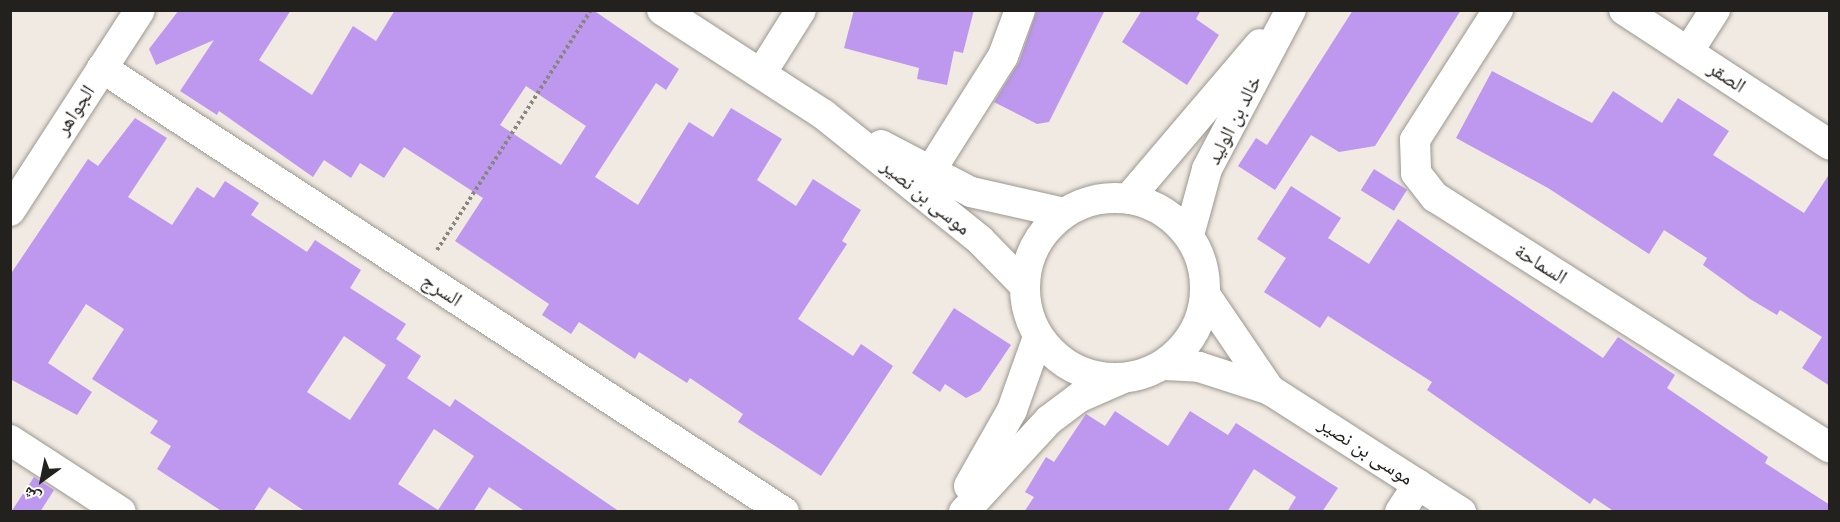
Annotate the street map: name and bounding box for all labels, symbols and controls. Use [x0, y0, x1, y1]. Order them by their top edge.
street label: الصقر [1704, 56, 1750, 98]
street label: خالد بن الوليد [1201, 71, 1267, 169]
street label: الجواهر [50, 81, 100, 139]
street label: موسى بن نصير [877, 154, 975, 240]
street label: السماحة [1510, 239, 1572, 289]
street label: السرج [417, 268, 467, 312]
street label: موسى بن نصير [1314, 412, 1418, 490]
north arrow [12, 450, 72, 510]
text: ش [20, 483, 44, 508]

